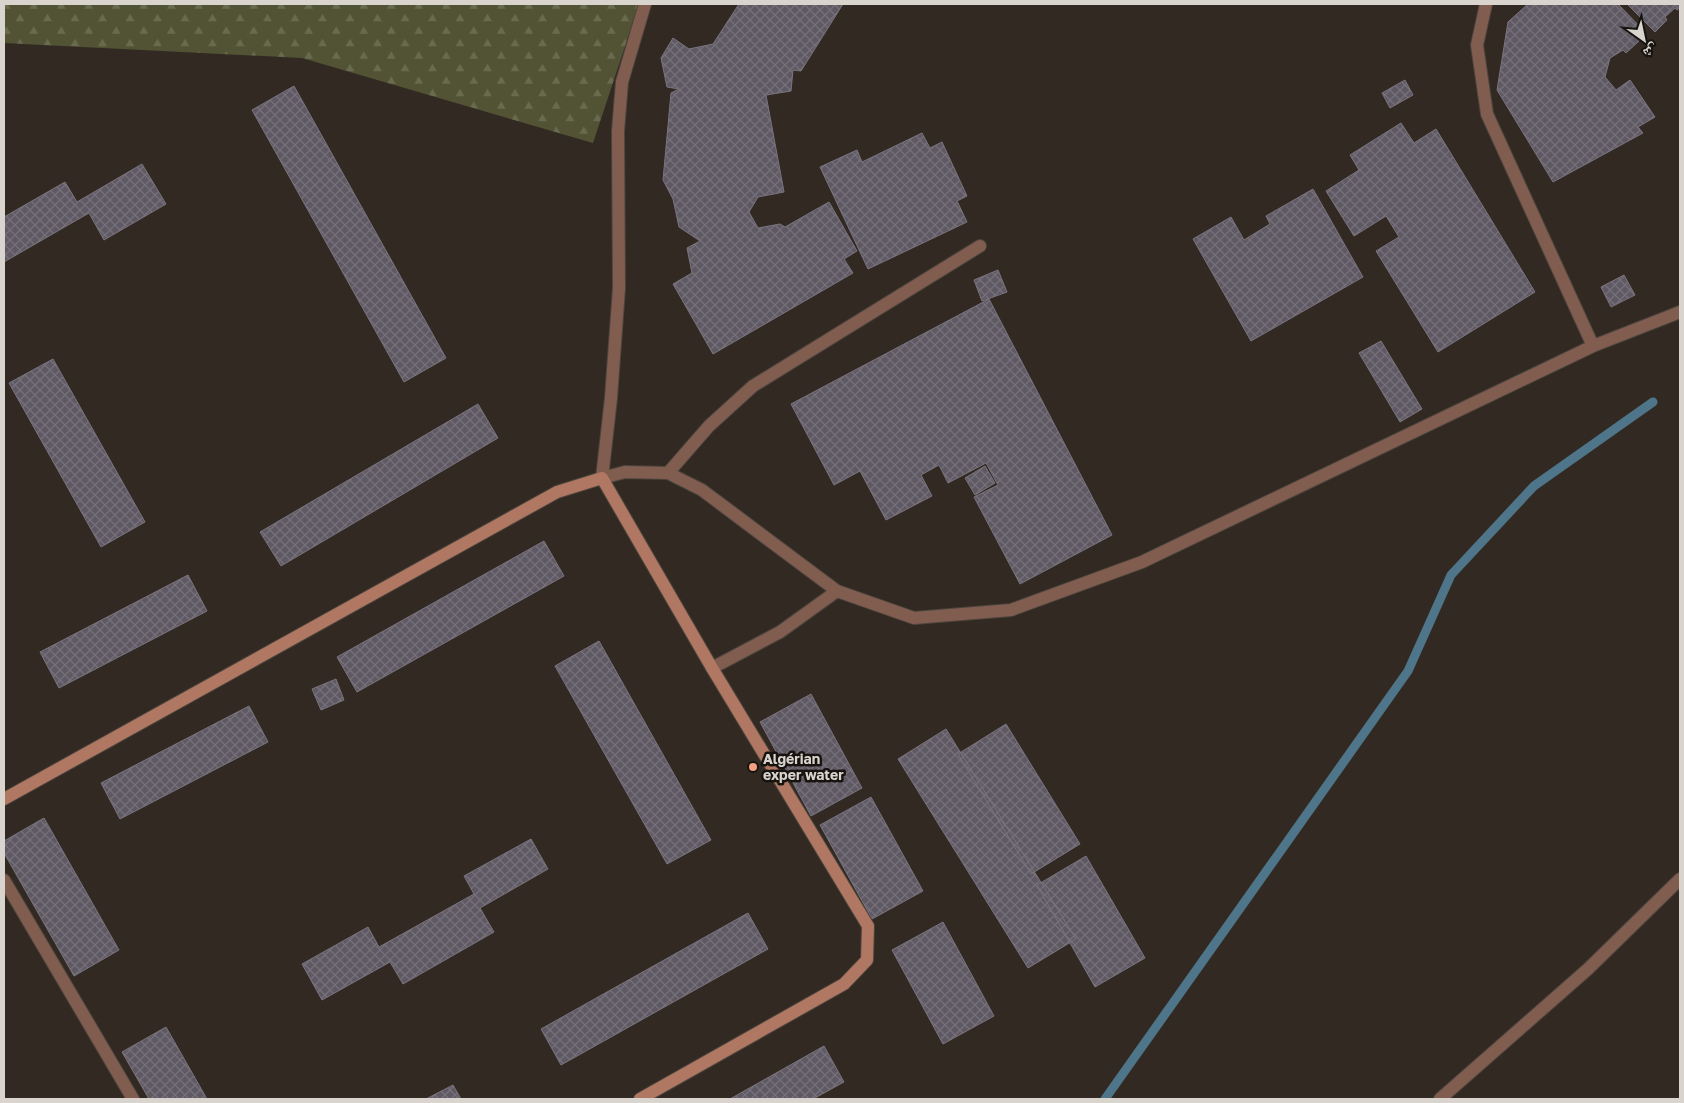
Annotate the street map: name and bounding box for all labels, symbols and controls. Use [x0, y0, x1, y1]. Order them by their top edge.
north arrow [1619, 15, 1669, 65]
text: ش [1640, 39, 1662, 63]
place label: Algérian exper water [763, 750, 844, 783]
marker: Algérian exper water [747, 761, 759, 773]

